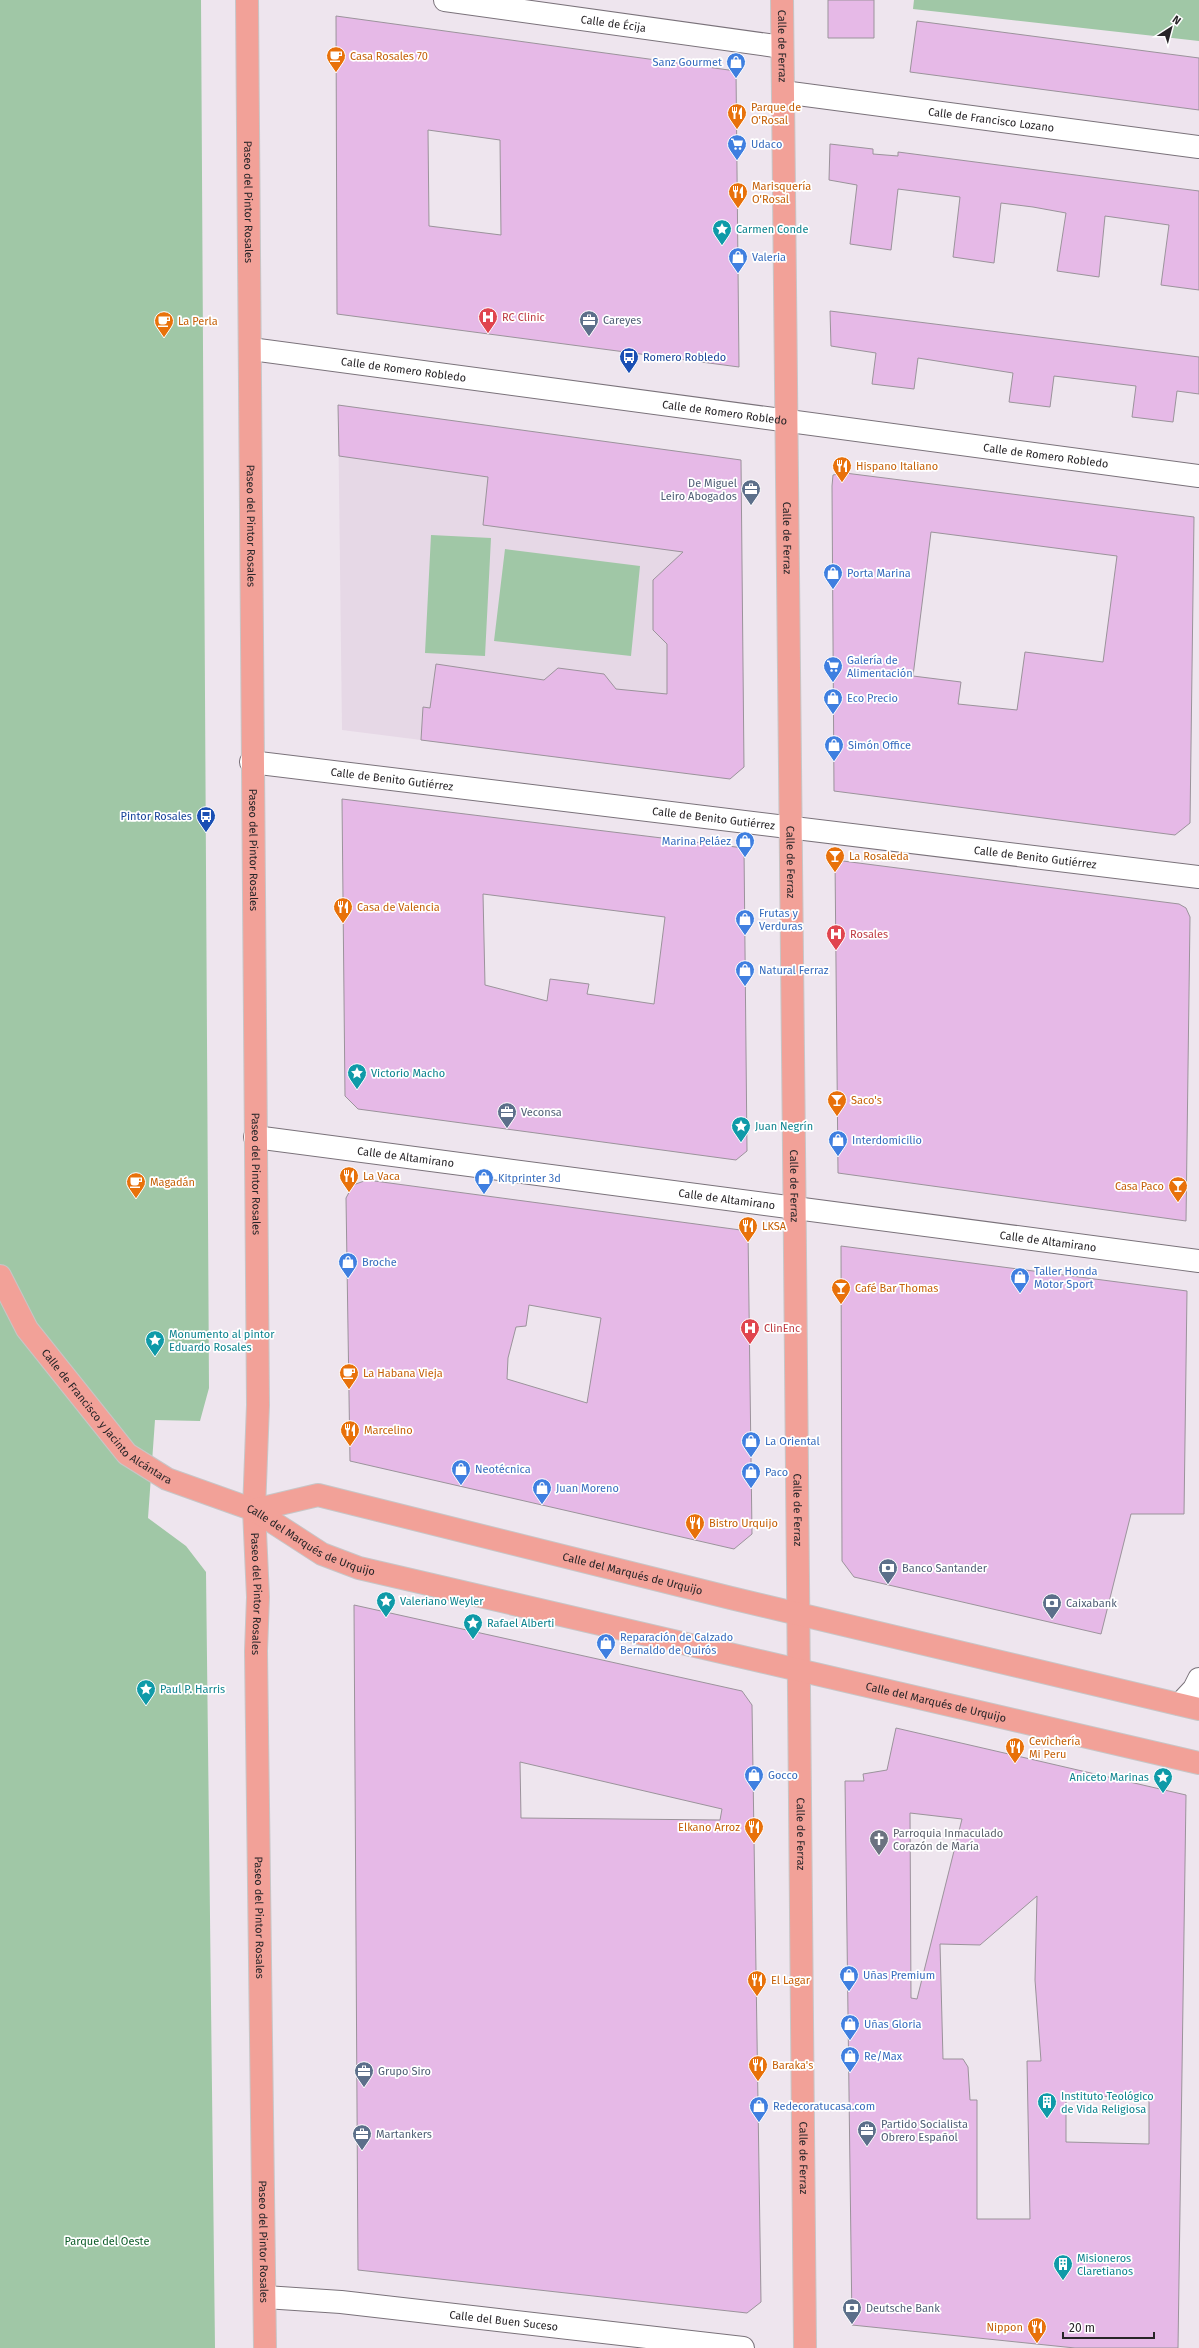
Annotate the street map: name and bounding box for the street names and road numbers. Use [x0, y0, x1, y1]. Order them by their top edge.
street label: Calle de Ferraz [776, 10, 789, 83]
street label: Calle de Écija [580, 12, 647, 34]
street label: Calle de Francisco Lozano [927, 105, 1055, 134]
street label: Paseo del Pintor Rosales [242, 141, 256, 263]
street label: Calle de Romero Robledo [340, 355, 467, 384]
street label: Calle de Romero Robledo [661, 398, 788, 427]
street label: Calle de Romero Robledo [983, 441, 1109, 470]
street label: Paseo del Pintor Rosales [244, 465, 258, 587]
street label: Calle de Ferraz [780, 502, 794, 575]
street label: Calle de Benito Gutiérrez [330, 765, 454, 793]
street label: Paseo del Pintor Rosales [247, 789, 261, 911]
street label: Calle de Benito Gutiérrez [651, 804, 776, 832]
street label: Calle de Ferraz [784, 826, 798, 899]
street label: Calle de Benito Gutiérrez [973, 843, 1098, 871]
street label: Paseo del Pintor Rosales [249, 1113, 263, 1235]
street label: Calle de Altamirano [357, 1144, 455, 1170]
street label: Calle de Ferraz [787, 1150, 801, 1223]
street label: Calle de Altamirano [678, 1186, 776, 1212]
street label: Calle de Altamirano [999, 1228, 1097, 1254]
street label: Calle de Francisco y Jacinto Alcántara [39, 1346, 173, 1487]
street label: Calle de Ferraz [791, 1473, 805, 1547]
street label: Calle del Marqués de Urquijo [245, 1502, 376, 1578]
street label: Paseo del Pintor Rosales [249, 1532, 265, 1655]
street label: Calle del Marqués de Urquijo [561, 1550, 704, 1597]
street label: Calle del Marqués de Urquijo [864, 1679, 1008, 1725]
street label: Calle de Ferraz [794, 1797, 808, 1870]
street label: Paseo del Pintor Rosales [252, 1856, 267, 1979]
street label: Calle de Ferraz [797, 2121, 810, 2194]
street label: Paseo del Pintor Rosales [256, 2180, 271, 2303]
street label: Calle del Buen Suceso [449, 2308, 559, 2333]

